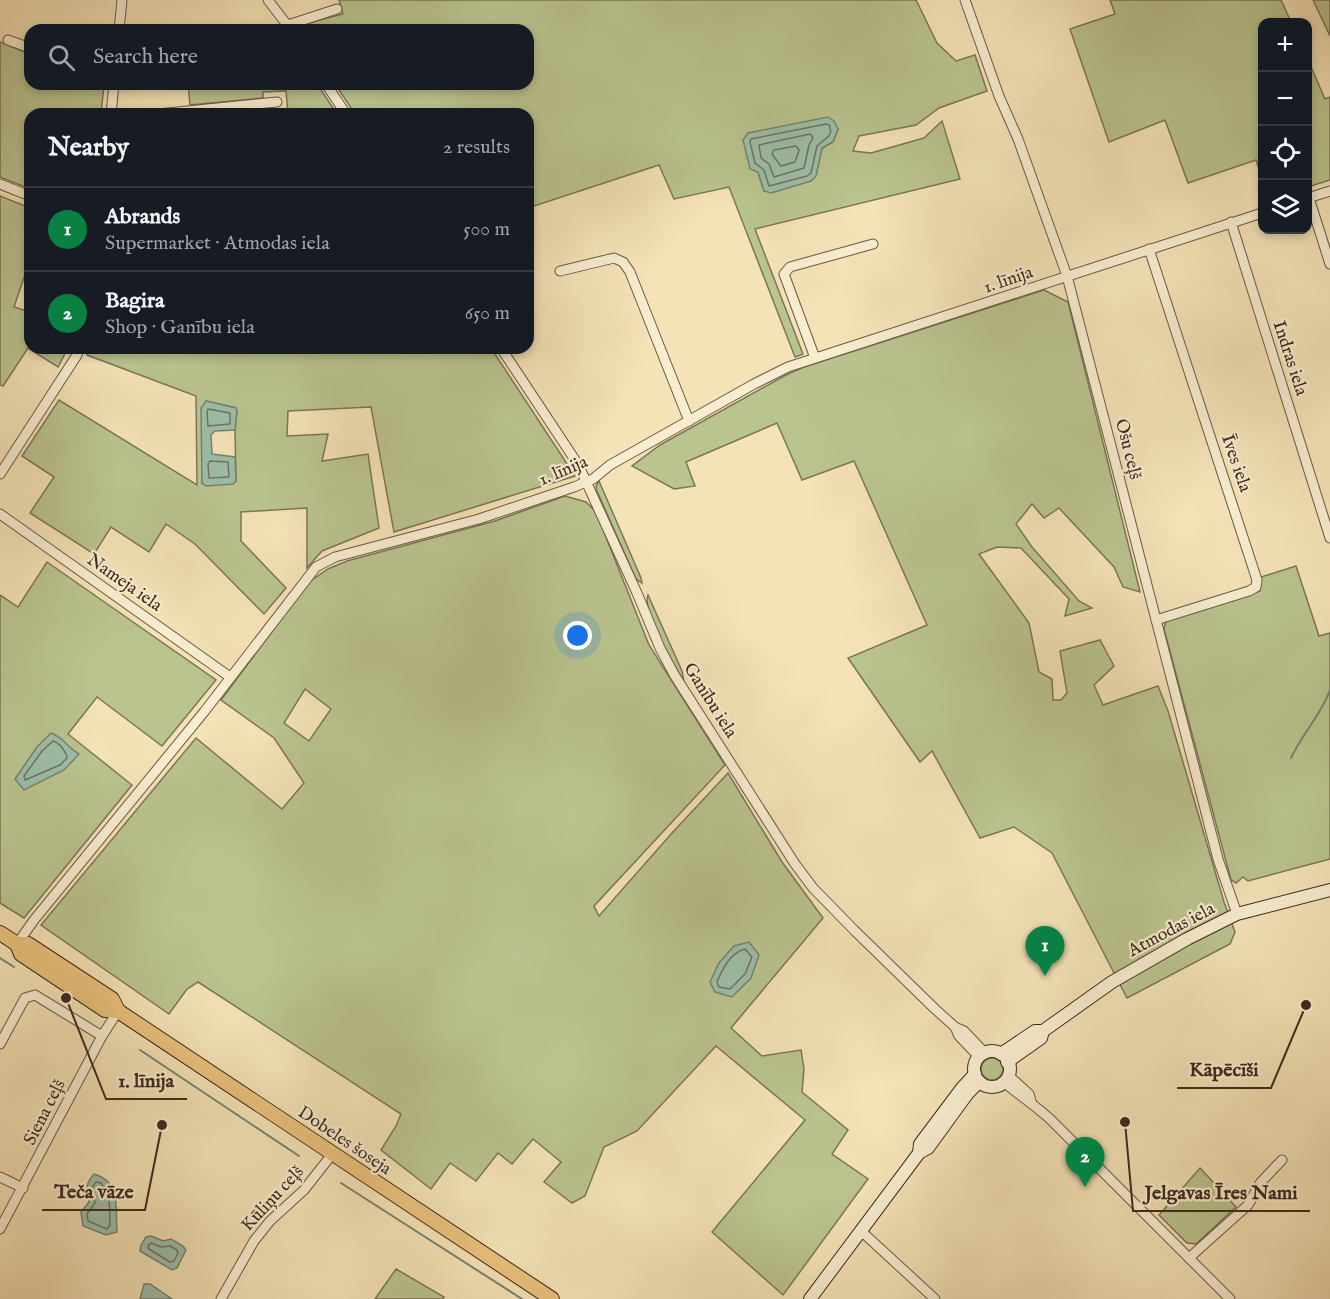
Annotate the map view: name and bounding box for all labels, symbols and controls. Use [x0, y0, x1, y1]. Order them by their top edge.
map controls [1258, 18, 1312, 234]
button: + [1258, 18, 1312, 72]
search box [24, 24, 534, 90]
icon: search [45, 41, 78, 74]
text: Search here [93, 43, 198, 71]
button: − [1258, 72, 1312, 126]
button: locate [1258, 126, 1312, 180]
text: Nearby [48, 131, 129, 164]
text: 2 results [443, 135, 510, 160]
button: layers [1258, 180, 1312, 234]
text: Abrands [105, 203, 180, 231]
text: 1 [64, 217, 71, 242]
text: 500 m [463, 217, 510, 242]
text: Supermarket · Atmodas iela [105, 231, 330, 256]
street label: 1. līnija [981, 261, 1036, 300]
text: Bagira [105, 287, 164, 315]
text: 2 [63, 301, 72, 326]
text: 650 m [465, 301, 510, 326]
text: Shop · Ganību iela [105, 315, 255, 340]
street label: Indras iela [1267, 318, 1313, 399]
street label: Ošu ceļš [1109, 417, 1146, 482]
street label: Īves iela [1215, 432, 1256, 496]
street label: 1. līnija [536, 451, 592, 492]
street label: Nameja iela [82, 549, 166, 618]
your location [563, 621, 592, 650]
street label: Ganību iela [677, 659, 742, 743]
street label: Atmodas iela [1123, 898, 1219, 963]
pin: 1 [1026, 926, 1064, 976]
callout: Kāpēcīši [1177, 1050, 1271, 1088]
text: Kāpēcīši [1189, 1058, 1259, 1083]
callout: 1. līnija [106, 1061, 187, 1099]
text: 1. līnija [118, 1069, 174, 1094]
street label: Siena ceļš [19, 1076, 72, 1149]
street label: Dobeles šoseja [293, 1101, 396, 1181]
pin: 2 [1066, 1138, 1104, 1187]
street label: Kūliņu ceļš [237, 1161, 309, 1237]
callout: Teča vāze [42, 1172, 145, 1210]
callout: Jelgavas Īres Nami [1133, 1173, 1310, 1211]
text: Teča vāze [53, 1180, 135, 1205]
text: Jelgavas Īres Nami [1141, 1181, 1298, 1206]

